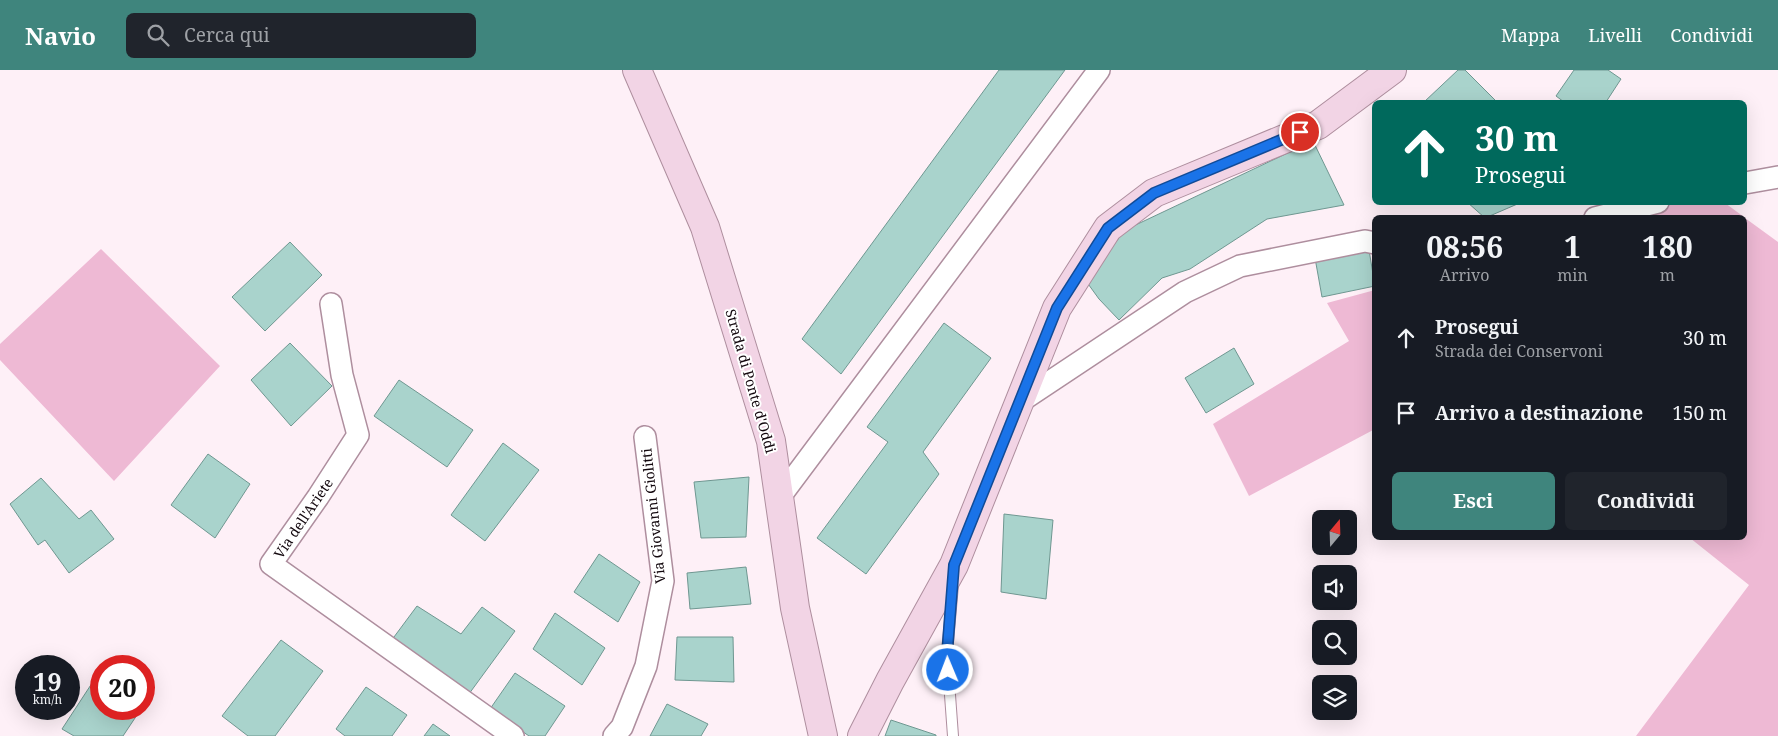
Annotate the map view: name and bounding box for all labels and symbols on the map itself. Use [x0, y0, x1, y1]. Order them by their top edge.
pin [1279, 111, 1321, 153]
street label: Strada di Ponte d'Oddi [721, 307, 781, 456]
street label: Via Giovanni Giolitti [636, 447, 670, 585]
street label: Via dell'Ariete [269, 474, 337, 562]
north arrow [1312, 510, 1358, 555]
position arrow [921, 643, 973, 695]
speed limit sign: 20 [90, 655, 155, 720]

